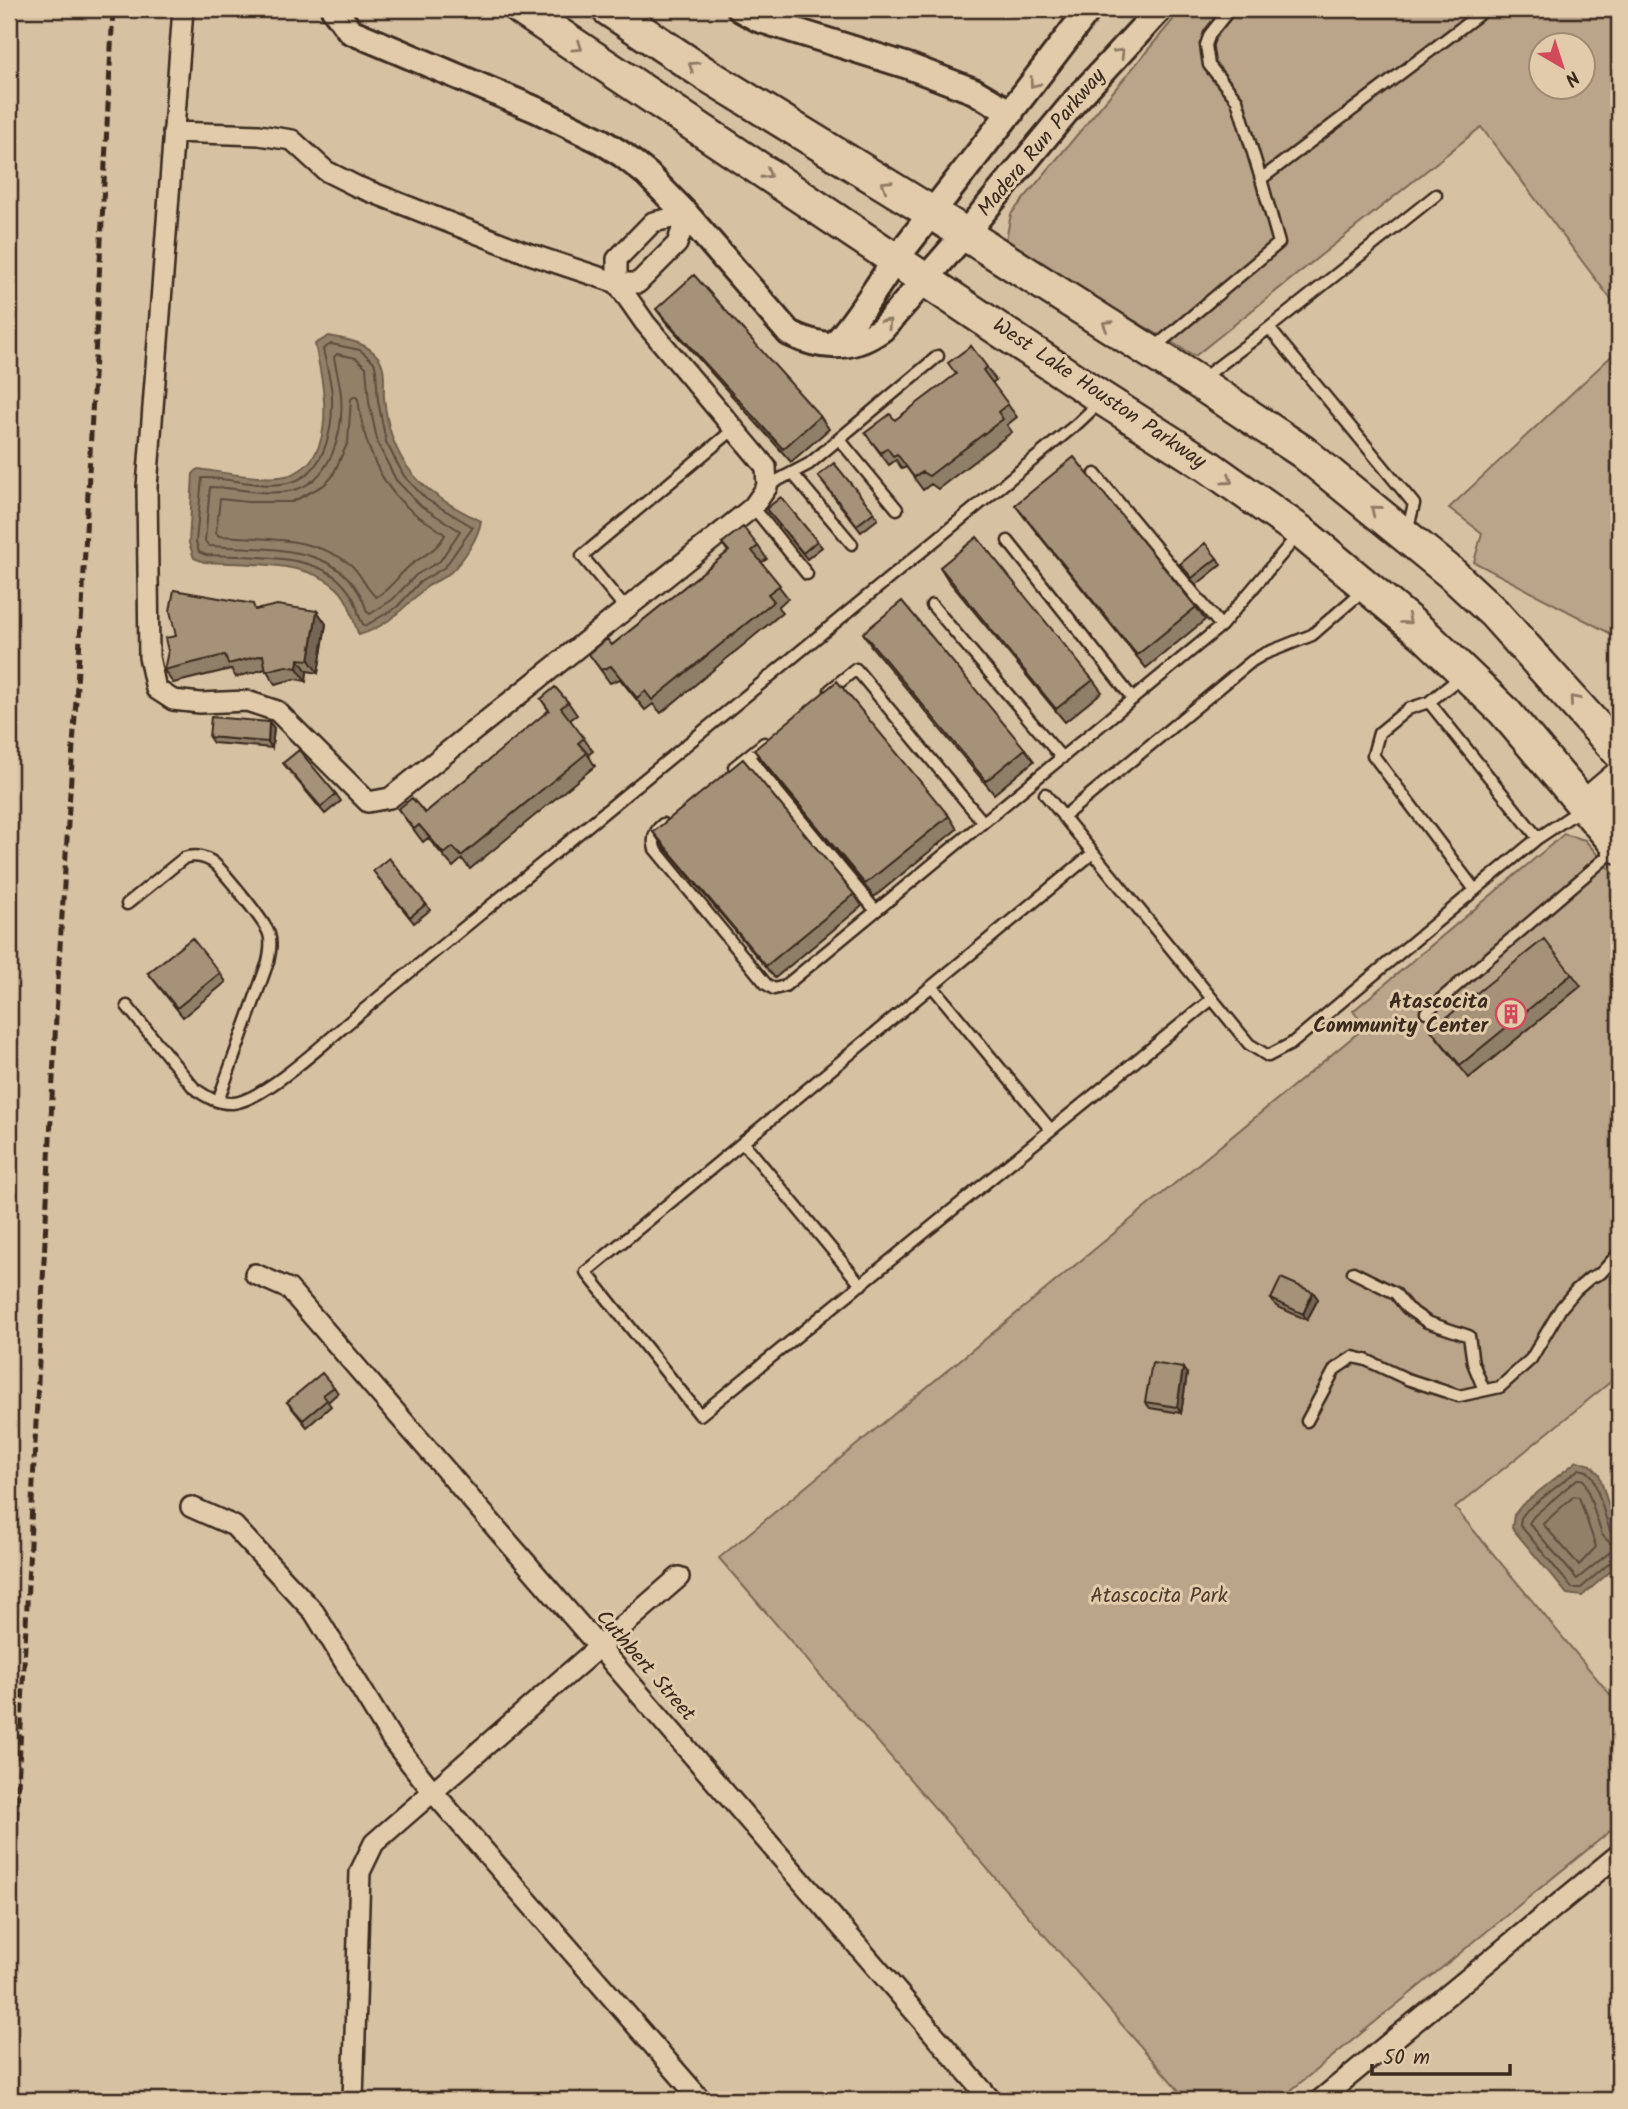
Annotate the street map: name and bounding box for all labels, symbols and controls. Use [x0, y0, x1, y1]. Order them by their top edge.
north arrow [1526, 32, 1596, 102]
one-way arrow [570, 39, 583, 51]
one-way arrow [1111, 48, 1124, 61]
one-way arrow [688, 61, 701, 74]
street label: Madera Run Parkway [970, 61, 1114, 225]
text: N [1557, 62, 1586, 93]
one-way arrow [1029, 75, 1042, 88]
one-way arrow [759, 165, 772, 178]
one-way arrow [881, 180, 894, 193]
street label: West Lake Houston Parkway [985, 310, 1213, 478]
one-way arrow [878, 318, 891, 331]
one-way arrow [1102, 320, 1115, 333]
one-way arrow [1220, 472, 1233, 484]
one-way arrow [1370, 505, 1382, 518]
one-way arrow [1399, 612, 1412, 624]
one-way arrow [1570, 696, 1582, 709]
place label: Atascocita Community Center [1313, 986, 1489, 1043]
building icon: Atascocita Community Center [1494, 997, 1528, 1031]
park label: Atascocita Park [1090, 1580, 1228, 1613]
street label: Cuthbert Street [587, 1603, 704, 1730]
scale bar [1372, 2032, 1511, 2076]
text: 50 m [1383, 2042, 1430, 2075]

